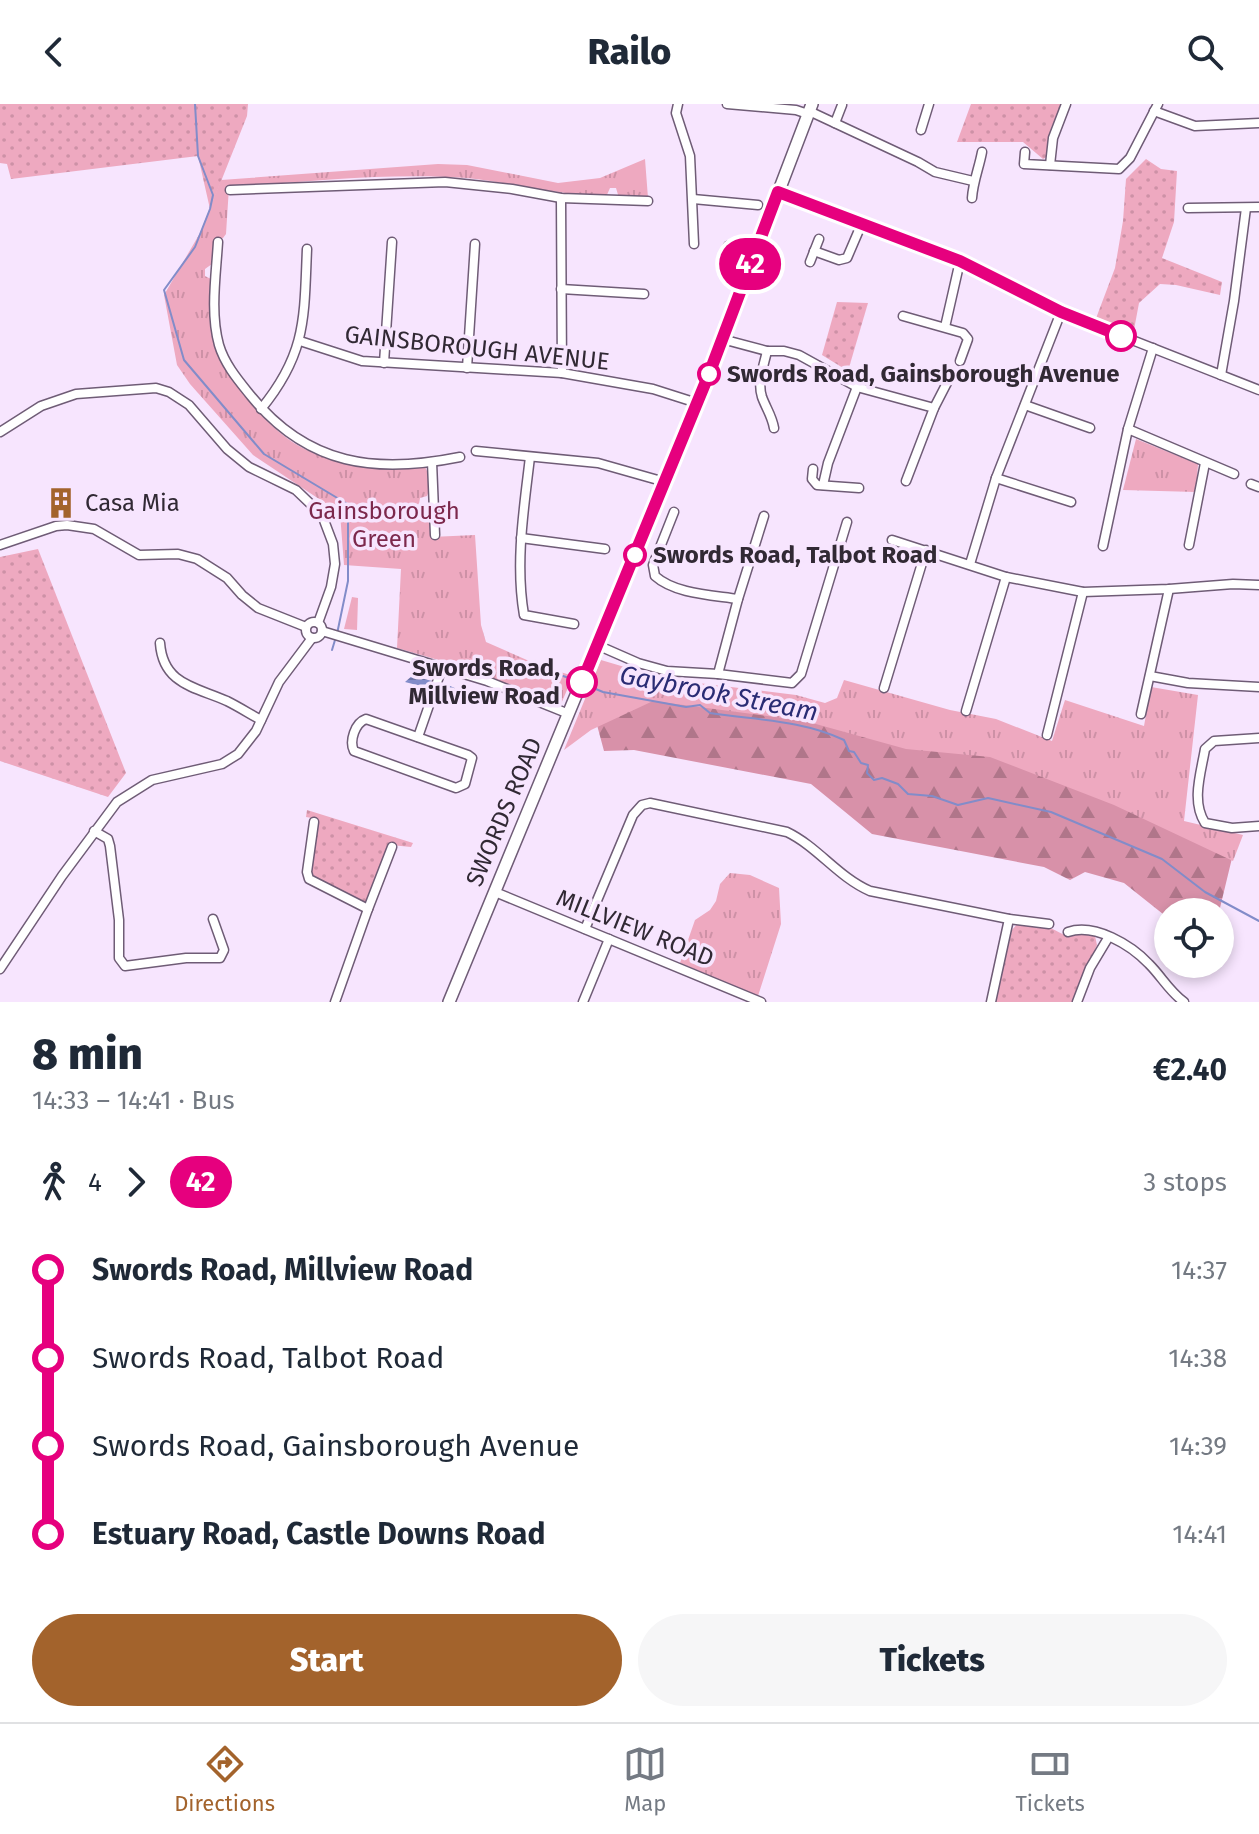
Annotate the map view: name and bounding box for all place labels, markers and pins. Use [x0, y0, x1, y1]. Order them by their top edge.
unlabelled marker [1106, 321, 1136, 351]
place label: Swords Road, Gainsborough Avenue [727, 360, 1119, 388]
marker: Swords Road, Gainsborough Avenue [698, 363, 720, 385]
building icon: Casa Mia [44, 486, 78, 520]
place label: Casa Mia [85, 489, 180, 517]
place label: Swords Road, Talbot Road [653, 541, 937, 569]
marker: Swords Road, Talbot Road [624, 544, 646, 566]
place label: Swords Road, Millview Road [409, 654, 560, 710]
marker: Swords Road, Millview Road [567, 667, 597, 697]

